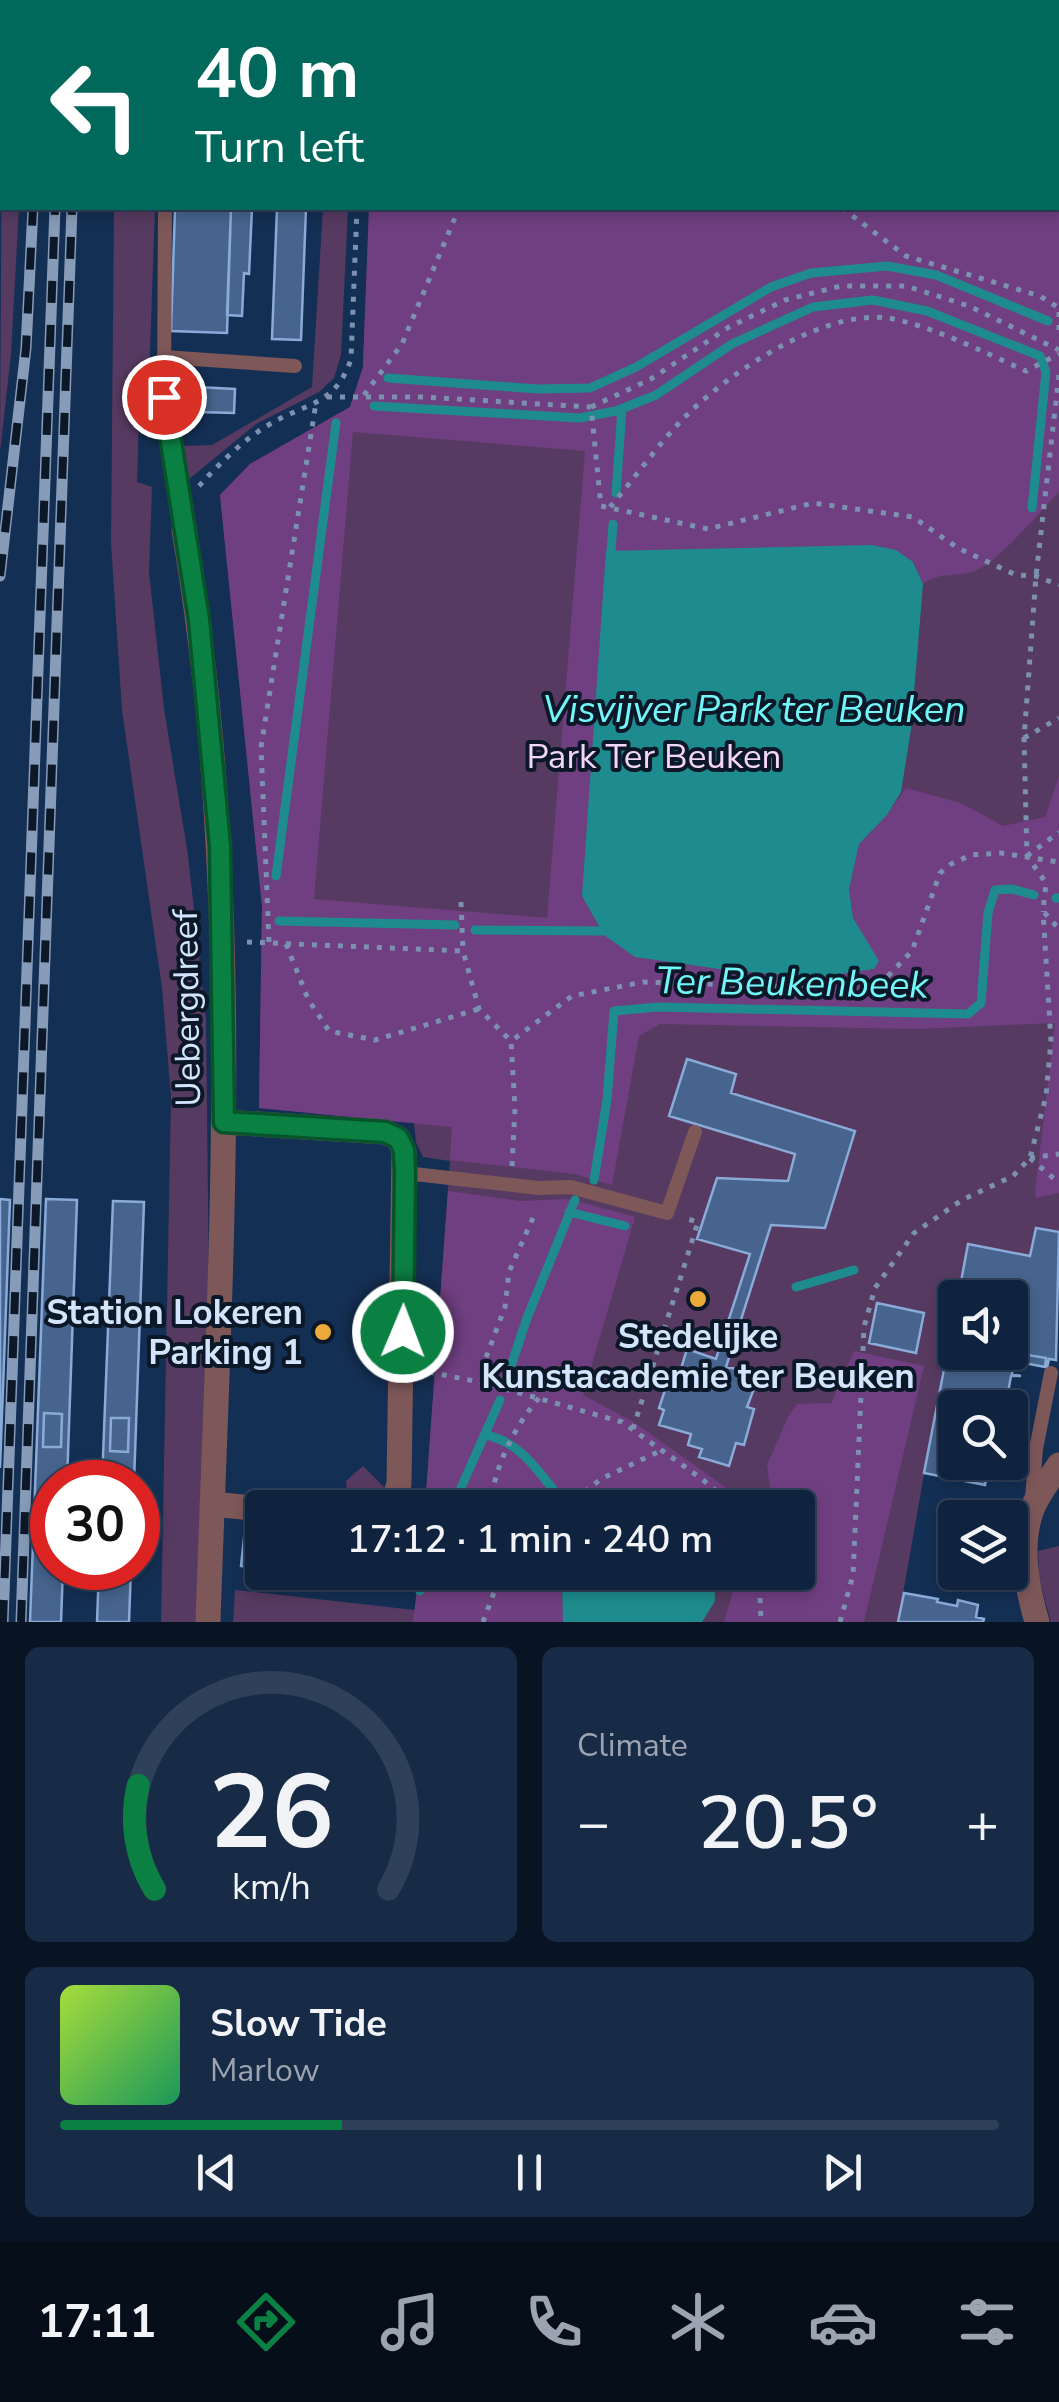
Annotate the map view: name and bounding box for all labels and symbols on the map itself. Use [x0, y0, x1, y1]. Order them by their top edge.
pin [122, 355, 207, 440]
water label: Visvijver Park ter Beuken [542, 684, 966, 735]
park label: Park Ter Beuken [527, 733, 781, 780]
street label: Uebergdreef [162, 908, 212, 1107]
water label: Ter Beukenbeek [655, 955, 930, 1011]
position arrow [351, 1280, 455, 1384]
marker: Stedelijke Kunstacademie ter Beuken [687, 1288, 709, 1310]
place label: Station Lokeren Parking 1 [46, 1289, 303, 1376]
place label: Stedelijke Kunstacademie ter Beuken [481, 1313, 915, 1400]
marker: Station Lokeren Parking 1 [312, 1321, 334, 1343]
speed limit sign: 30 [30, 1460, 160, 1590]

